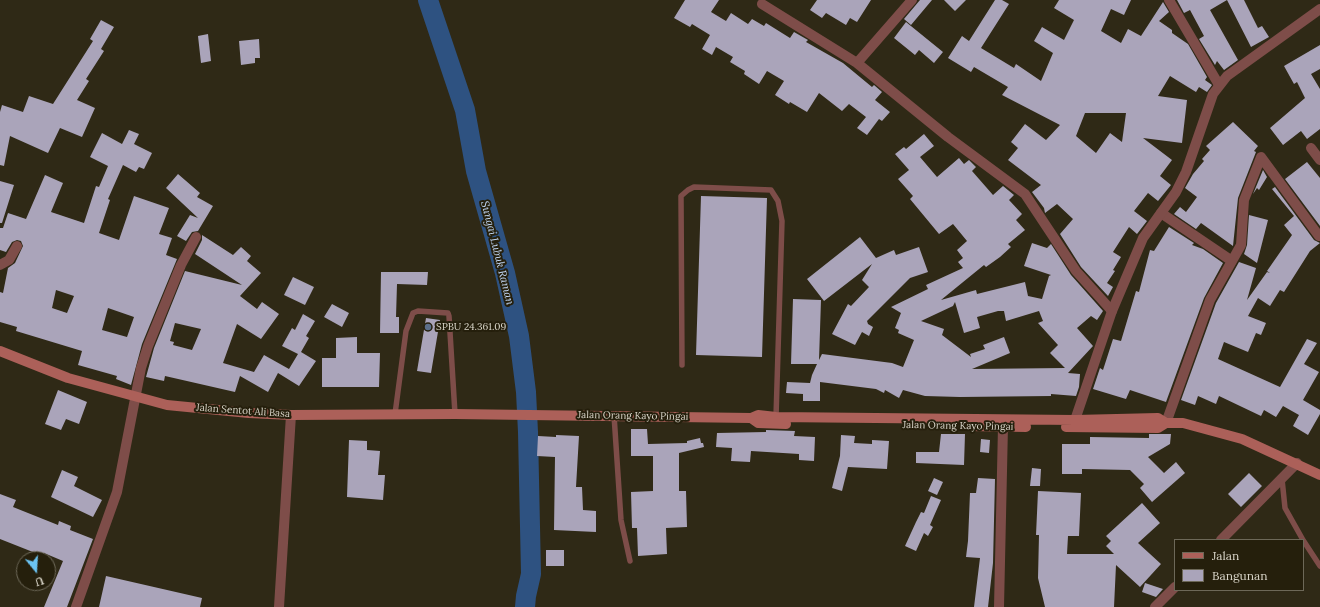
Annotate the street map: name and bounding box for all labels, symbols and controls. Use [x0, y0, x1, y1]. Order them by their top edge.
water label: Sungai Lubuk Raman [478, 200, 516, 306]
place label: SPBU 24.361.09 [436, 321, 506, 333]
marker: SPBU 24.361.09 [423, 322, 433, 332]
street label: Jalan Sentot Ali Basa [196, 402, 290, 420]
street label: Jalan Orang Kayo Pingai [577, 409, 689, 423]
street label: Jalan Orang Kayo Pingai [902, 419, 1014, 433]
legend [1174, 539, 1304, 591]
text: Jalan [1212, 548, 1239, 563]
north arrow [16, 551, 56, 591]
text: Bangunan [1212, 568, 1268, 583]
text: U [33, 574, 46, 589]

